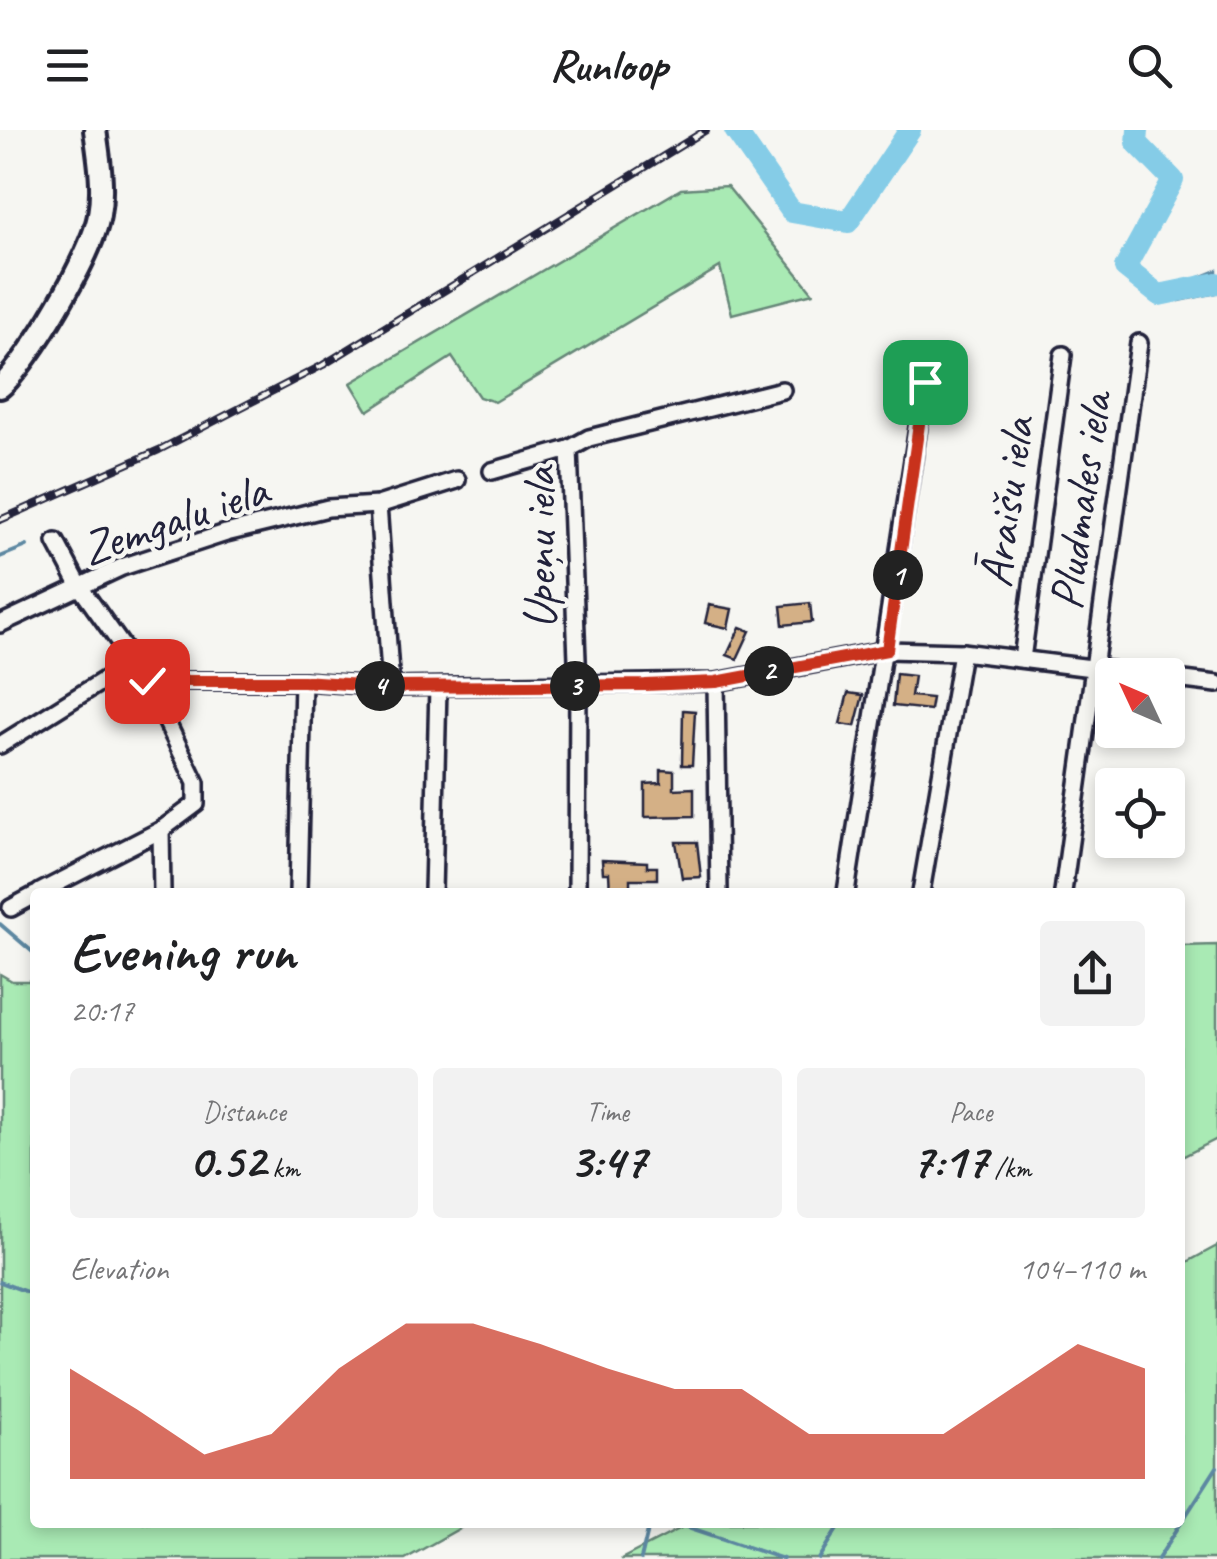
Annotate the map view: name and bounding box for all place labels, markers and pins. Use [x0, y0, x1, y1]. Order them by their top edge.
pin [883, 340, 968, 425]
pin: 1 [873, 550, 923, 600]
pin [105, 639, 190, 724]
pin: 2 [744, 646, 794, 696]
pin: 4 [355, 661, 405, 711]
pin: 3 [550, 661, 600, 711]

